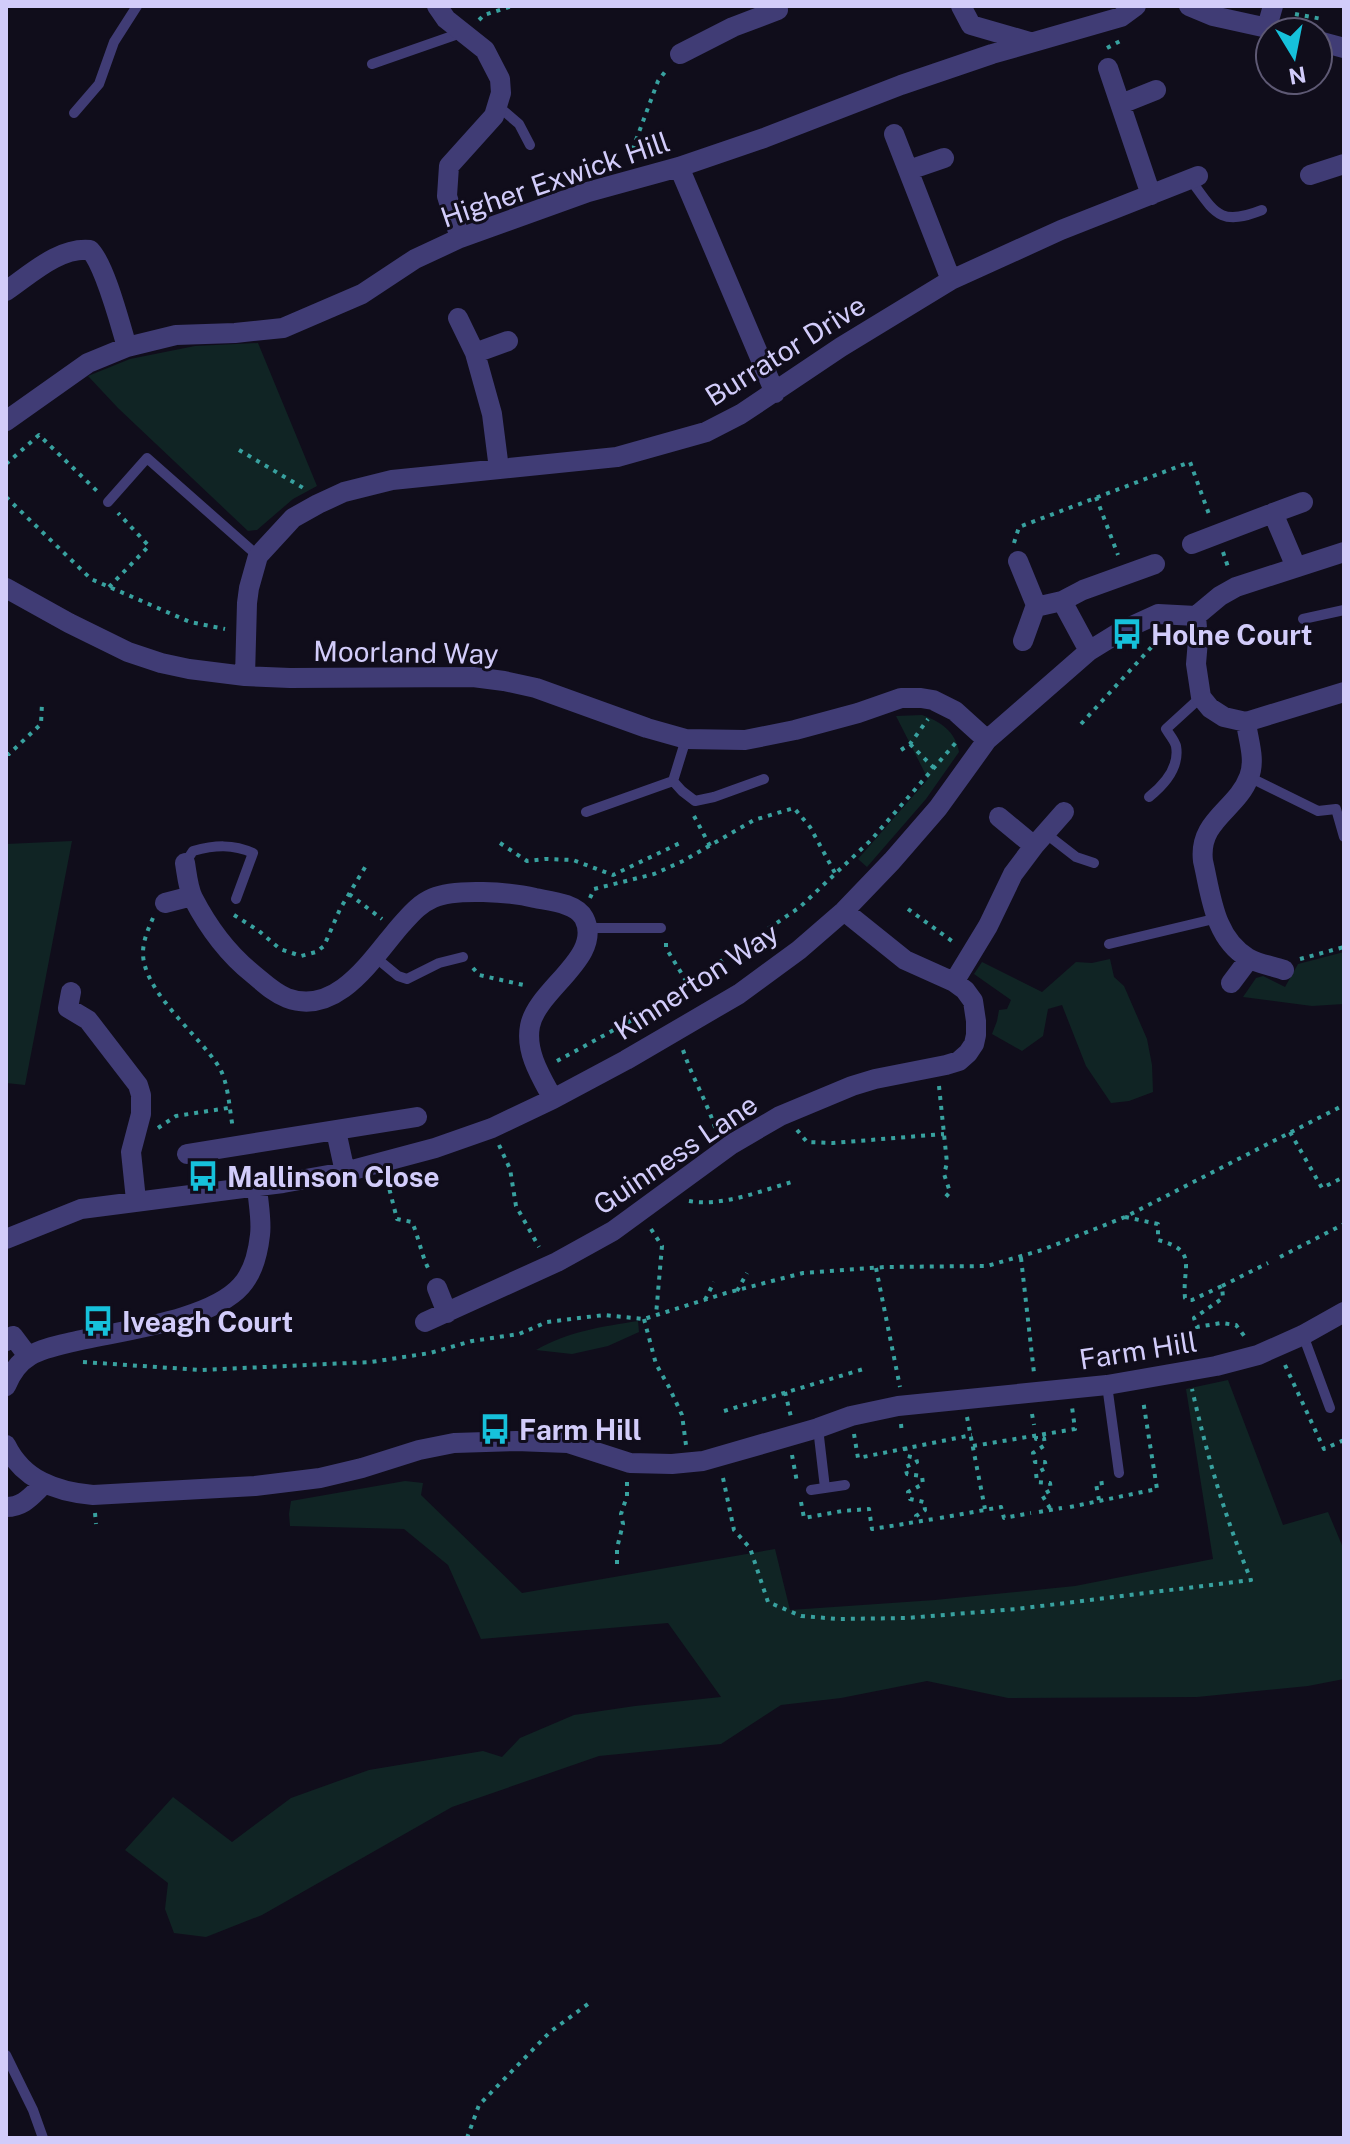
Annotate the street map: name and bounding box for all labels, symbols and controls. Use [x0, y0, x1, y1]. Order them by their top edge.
north arrow [1254, 16, 1334, 96]
text: N [1287, 61, 1308, 90]
street label: Higher Exwick Hill [436, 124, 674, 234]
street label: Burrator Drive [699, 288, 871, 412]
bus stop icon: Holne Court [1110, 617, 1144, 651]
place label: Holne Court [1151, 618, 1312, 651]
street label: Moorland Way [313, 634, 499, 670]
street label: Kinnerton Way [608, 916, 784, 1046]
street label: Guinness Lane [587, 1087, 763, 1221]
bus stop icon: Mallinson Close [186, 1159, 220, 1193]
place label: Mallinson Close [227, 1160, 440, 1193]
bus stop icon: Iveagh Court [81, 1304, 115, 1338]
place label: Iveagh Court [122, 1305, 293, 1338]
street label: Farm Hill [1077, 1324, 1199, 1376]
bus stop icon: Farm Hill [478, 1412, 512, 1446]
place label: Farm Hill [519, 1413, 642, 1446]

